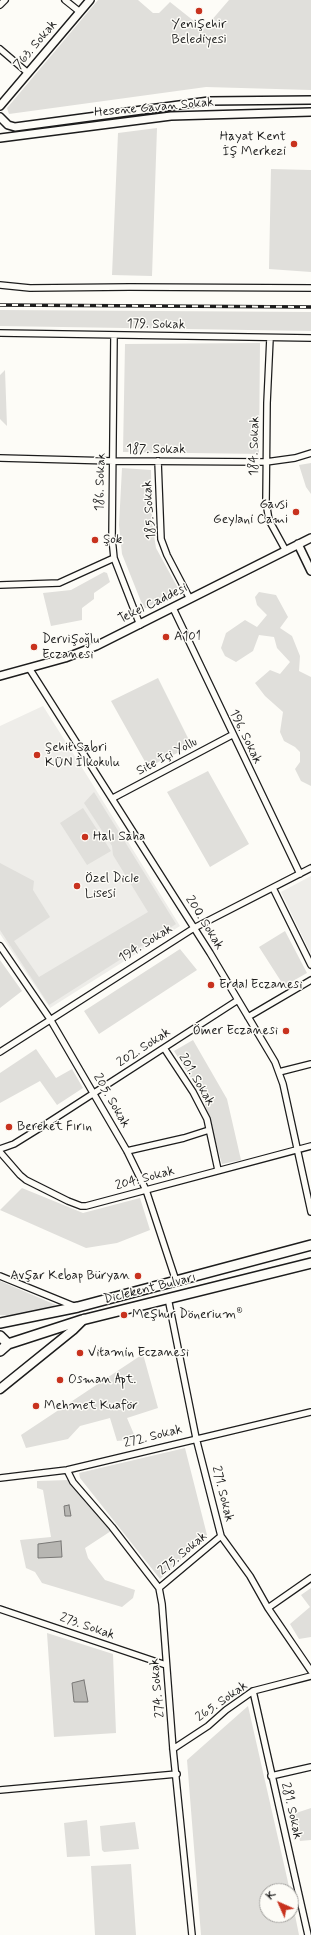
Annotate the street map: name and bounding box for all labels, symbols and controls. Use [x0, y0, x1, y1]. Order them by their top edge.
marker: Yenişehir Belediyesi [194, 6, 204, 16]
street label: 763. Sokak [11, 17, 61, 73]
place label: Yenişehir Belediyesi [171, 17, 227, 48]
street label: Hesene Gavan Sokak [94, 95, 214, 121]
place label: Hayat Kent İş Merkezi [220, 129, 286, 160]
marker: Hayat Kent İş Merkezi [289, 139, 299, 149]
street label: 179. Sokak [127, 317, 185, 333]
street label: 184. Sokak [247, 416, 263, 476]
street label: 187. Sokak [126, 442, 186, 458]
street label: 186. Sokak [92, 453, 110, 511]
street label: 185. Sokak [140, 480, 160, 540]
place label: Gavsi Geylani Cami [213, 497, 288, 528]
marker: Gavsi Geylani Cami [291, 507, 301, 517]
place label: Şok [103, 532, 122, 548]
marker: Şok [90, 535, 100, 545]
street label: Tekel Caddesi [116, 581, 190, 627]
place label: A101 [174, 629, 201, 645]
place label: Dervişoğlu Eczanesi [42, 632, 99, 663]
marker: A101 [161, 632, 171, 642]
marker: Dervişoğlu Eczanesi [29, 642, 39, 652]
street label: 196. Sokak [225, 707, 265, 767]
street label: Site İçi Yollu [134, 735, 200, 779]
place label: Şehit Sabri KÜN İlkokulu [45, 740, 120, 771]
marker: Şehit Sabri KÜN İlkokulu [32, 750, 42, 760]
place label: Halı Saha [93, 829, 145, 845]
marker: Halı Saha [80, 832, 90, 842]
place label: Özel Dicle Lisesi [85, 871, 139, 902]
marker: Özel Dicle Lisesi [72, 881, 82, 891]
street label: 200. Sokak [181, 893, 227, 953]
street label: 194. Sokak [116, 921, 176, 967]
place label: Erdal Eczanesi [219, 977, 302, 993]
marker: Erdal Eczanesi [206, 980, 216, 990]
place label: Ömer Eczanesi [193, 1023, 278, 1039]
street label: 202. Sokak [114, 1025, 174, 1071]
marker: Ömer Eczanesi [281, 1026, 291, 1036]
street label: 201. Sokak [174, 1051, 218, 1109]
street label: 205. Sokak [89, 1071, 133, 1131]
place label: Bereket Fırın [17, 1119, 92, 1135]
marker: Bereket Fırın [4, 1122, 14, 1132]
street label: 204. Sokak [114, 1164, 176, 1194]
place label: Avşar Kebap Büryan [10, 1268, 130, 1284]
street label: Diclekent Bulvarı [102, 1270, 198, 1308]
marker: Avşar Kebap Büryan [133, 1271, 143, 1281]
place label: Meşhur Dönerium® [132, 1307, 243, 1323]
marker: Meşhur Dönerium® [119, 1310, 129, 1320]
place label: Vitamin Eczanesi [88, 1345, 189, 1361]
marker: Vitamin Eczanesi [75, 1348, 85, 1358]
place label: Osman Apt. [68, 1372, 136, 1388]
marker: Osman Apt. [55, 1375, 65, 1385]
place label: Mehmet Kuaför [44, 1398, 138, 1414]
marker: Mehmet Kuaför [31, 1401, 41, 1411]
street label: 272. Sokak [122, 1422, 184, 1452]
street label: 271. Sokak [208, 1464, 236, 1524]
street label: 275. Sokak [155, 1529, 211, 1579]
street label: 273. Sokak [57, 1610, 117, 1644]
street label: 274. Sokak [147, 1658, 169, 1718]
street label: 265. Sokak [193, 1678, 251, 1726]
street label: 281. Sokak [277, 1781, 305, 1841]
north arrow [259, 1883, 299, 1923]
text: K [264, 1888, 279, 1903]

